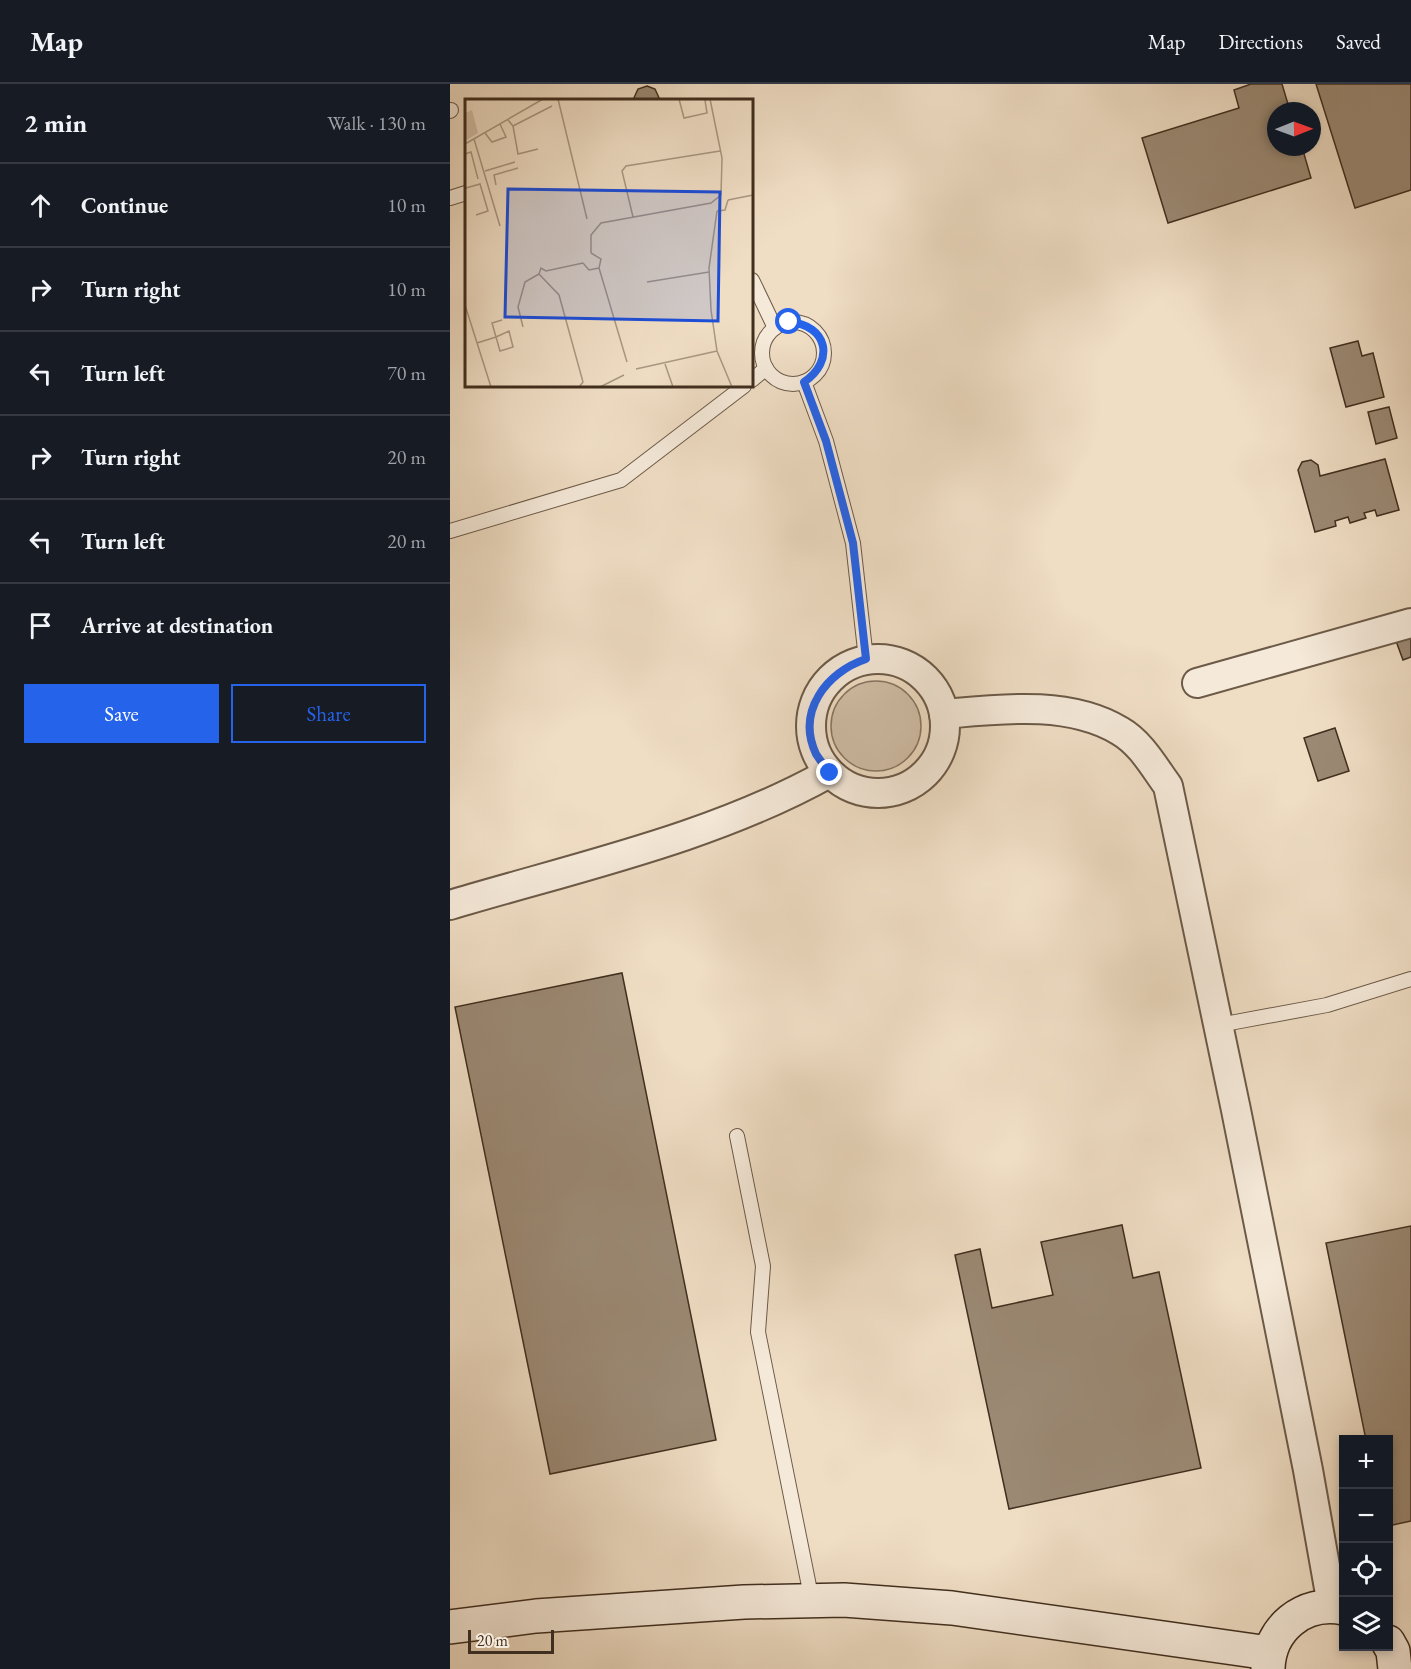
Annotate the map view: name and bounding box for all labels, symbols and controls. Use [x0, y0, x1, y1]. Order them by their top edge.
text: Map [30, 23, 83, 59]
text: Map [1148, 28, 1185, 55]
text: Directions [1218, 28, 1303, 55]
text: Saved [1336, 28, 1381, 55]
inset map [465, 99, 753, 387]
north arrow [1267, 102, 1321, 156]
text: 2 min [24, 106, 87, 140]
text: Walk · 130 m [327, 110, 426, 136]
icon: ahead [24, 189, 57, 222]
text: Continue [81, 191, 168, 220]
text: 10 m [387, 192, 426, 218]
icon: right [24, 273, 57, 306]
text: Turn right [81, 275, 180, 304]
text: 10 m [387, 276, 426, 302]
route start [775, 308, 801, 334]
icon: left [24, 357, 57, 390]
text: Turn left [81, 359, 165, 388]
text: 70 m [387, 360, 426, 386]
icon: right [24, 441, 57, 474]
text: Turn right [81, 443, 180, 472]
text: 20 m [387, 444, 426, 470]
icon: left [24, 525, 57, 558]
text: Turn left [81, 527, 165, 556]
text: 20 m [387, 528, 426, 554]
icon: arrive [24, 609, 57, 642]
text: Arrive at destination [81, 611, 273, 640]
button: Save [24, 684, 219, 743]
button: Share [231, 684, 426, 743]
route end [816, 759, 842, 785]
map controls [1339, 1435, 1393, 1651]
button: + [1339, 1435, 1393, 1489]
button: − [1339, 1489, 1393, 1543]
button: locate [1339, 1543, 1393, 1597]
button: layers [1339, 1597, 1393, 1651]
scale bar [468, 1627, 554, 1654]
text: 20 m [477, 1630, 508, 1651]

